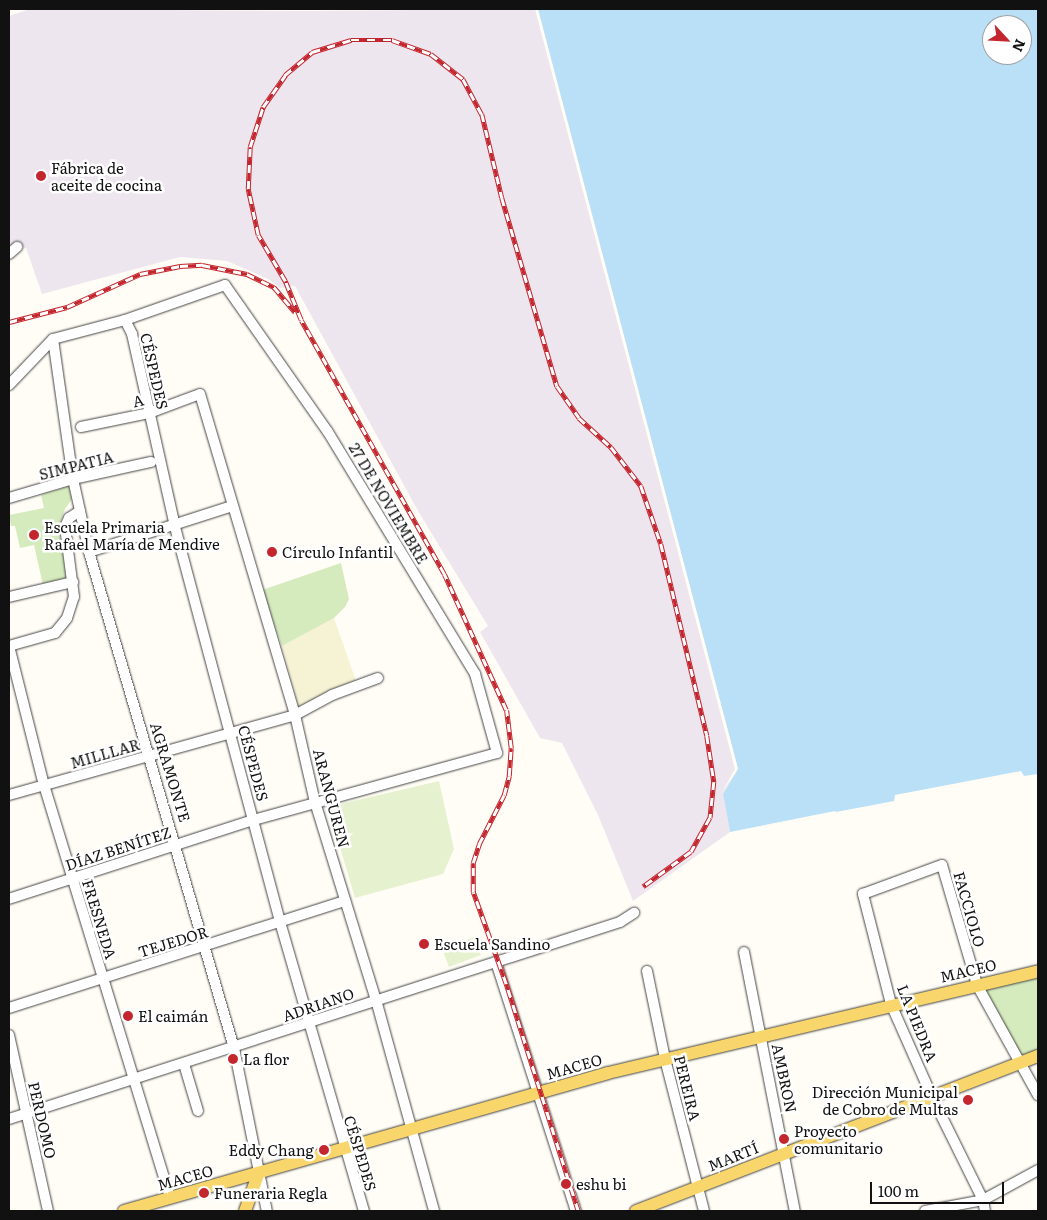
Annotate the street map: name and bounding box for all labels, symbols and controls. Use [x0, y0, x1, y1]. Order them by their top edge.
north arrow [982, 15, 1032, 65]
text: N [1008, 36, 1031, 55]
place label: Fábrica de aceite de cocina [51, 158, 162, 193]
marker: Fábrica de aceite de cocina [35, 170, 47, 182]
street label: CÉSPEDES [138, 331, 172, 411]
street label: A [131, 390, 145, 410]
street label: 27 DE NOVIEMBRE [346, 439, 432, 567]
street label: SIMPATIA [37, 447, 115, 483]
place label: Escuela Primaria Rafael María de Mendive [44, 517, 220, 552]
marker: Escuela Primaria Rafael María de Mendive [28, 529, 40, 541]
place label: Círculo Infantil [282, 543, 393, 561]
marker: Círculo Infantil [266, 546, 278, 558]
street label: AGRAMONTE [147, 720, 195, 824]
street label: CÉSPEDES [235, 723, 273, 803]
street label: MILLLAR [68, 734, 142, 772]
street label: ARANGUREN [310, 747, 354, 849]
street label: DÍAZ BENÍTEZ [63, 822, 173, 874]
street label: FACCIOLO [951, 869, 989, 949]
street label: FRESNEDA [79, 877, 121, 961]
street label: TEJEDOR [136, 922, 210, 960]
place label: Escuela Sandino [434, 935, 550, 953]
marker: Escuela Sandino [418, 938, 430, 950]
street label: MACEO [938, 955, 998, 985]
street label: LA PIEDRA [894, 982, 942, 1064]
street label: ADRIANO [280, 983, 356, 1025]
place label: El caimán [138, 1007, 208, 1025]
marker: El caimán [122, 1010, 134, 1022]
street label: AMBRON [769, 1042, 801, 1114]
street label: MACEO [544, 1049, 604, 1083]
place label: La flor [243, 1050, 289, 1068]
marker: La flor [227, 1053, 239, 1065]
street label: PEREIRA [671, 1053, 705, 1123]
street label: PERDOMO [25, 1080, 61, 1160]
place label: Dirección Municipal de Cobro de Multas [812, 1082, 958, 1117]
marker: Dirección Municipal de Cobro de Multas [962, 1094, 974, 1106]
street label: CÉSPEDES [341, 1113, 381, 1193]
place label: Proyecto comunitario [794, 1121, 883, 1156]
marker: Proyecto comunitario [778, 1133, 790, 1145]
street label: MARTÍ [705, 1138, 761, 1174]
place label: Eddy Chang [229, 1141, 314, 1159]
marker: Eddy Chang [318, 1144, 330, 1156]
street label: MACEO [155, 1160, 215, 1194]
scale bar [872, 1172, 1006, 1204]
place label: eshu bi [576, 1175, 627, 1193]
marker: eshu bi [560, 1178, 572, 1190]
text: 100 m [878, 1179, 919, 1202]
place label: Funeraria Regla [214, 1184, 328, 1202]
marker: Funeraria Regla [198, 1187, 210, 1199]

